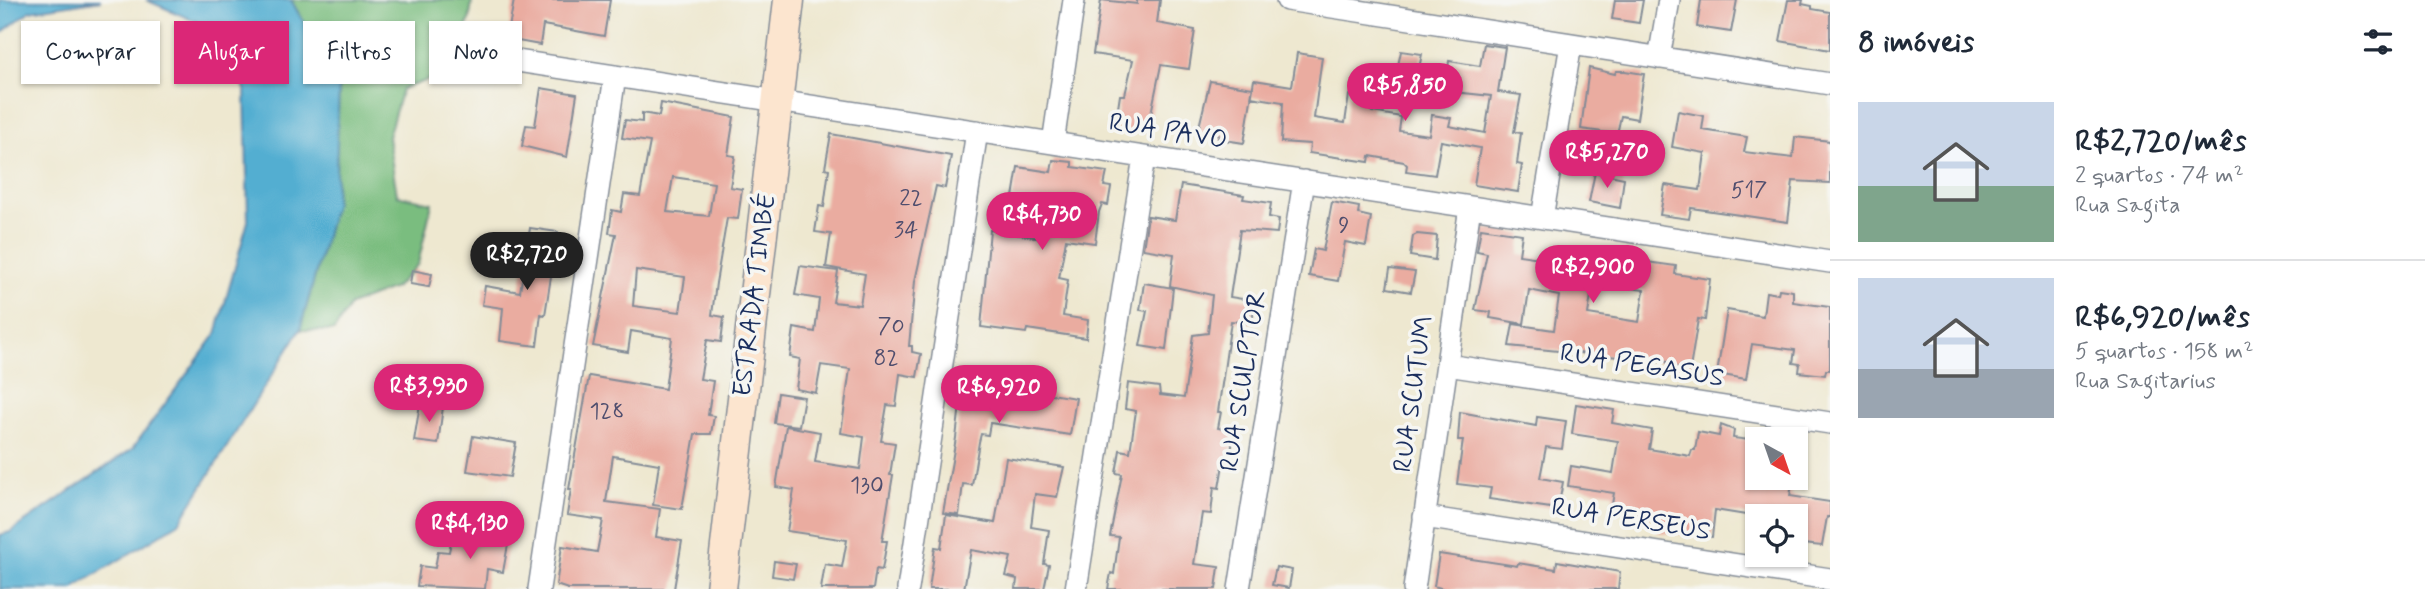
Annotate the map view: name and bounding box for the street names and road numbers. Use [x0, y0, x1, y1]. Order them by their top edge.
street label: RUA PAVO [1106, 106, 1230, 158]
street label: ESTRADA TIMBÉ [724, 191, 784, 399]
street label: RUA SCULPTOR [1213, 288, 1275, 474]
street label: RUA SCUTUM [1386, 313, 1442, 475]
street label: RUA PEGASUS [1557, 336, 1727, 396]
street label: RUA PERSEUS [1549, 491, 1713, 549]

